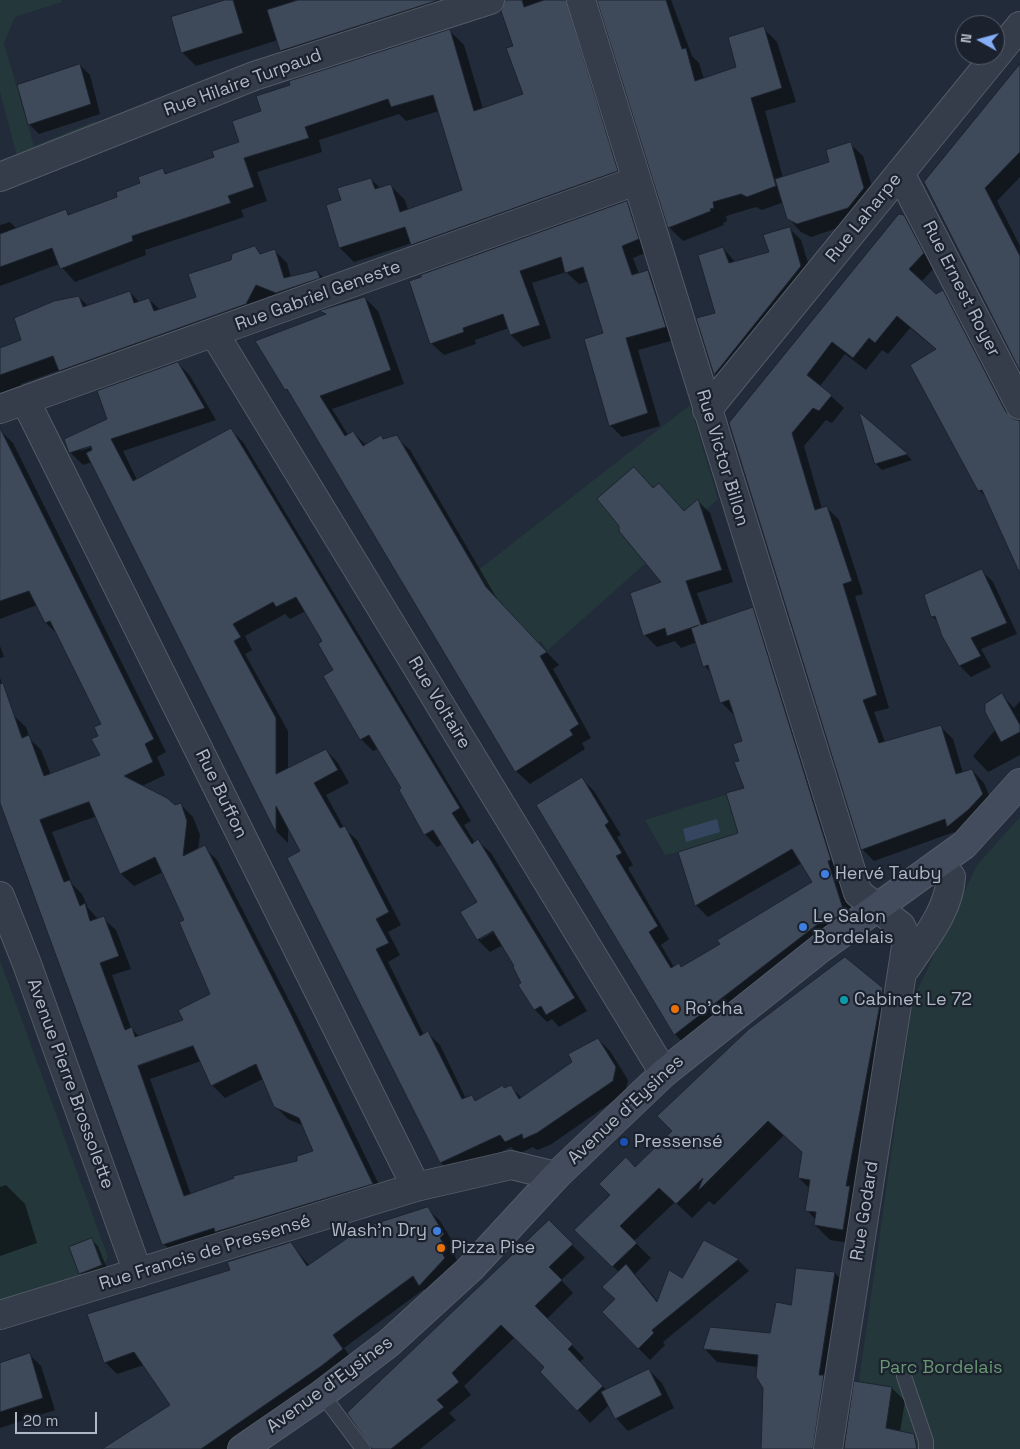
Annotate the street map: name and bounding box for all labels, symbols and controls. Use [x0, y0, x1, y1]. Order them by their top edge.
north arrow [955, 15, 1005, 65]
text: N [957, 33, 976, 44]
street label: Rue Hilaire Turpaud [161, 44, 325, 122]
street label: Rue Laharpe [822, 169, 906, 267]
street label: Rue Ernest Royer [917, 218, 1005, 360]
street label: Rue Gabriel Geneste [232, 256, 404, 336]
street label: Rue Victor Billon [691, 387, 753, 529]
street label: Rue Voltaire [403, 653, 475, 753]
street label: Rue Buffon [190, 746, 252, 842]
place label: Hervé Tauby [835, 863, 942, 885]
marker: Hervé Tauby [819, 868, 831, 880]
place label: Le Salon Bordelais [813, 906, 893, 949]
marker: Le Salon Bordelais [797, 921, 809, 933]
street label: Avenue Pierre Brossolette [22, 976, 118, 1192]
place label: Cabinet Le 72 [854, 989, 972, 1011]
marker: Cabinet Le 72 [838, 994, 850, 1006]
place label: Ro'cha [685, 998, 743, 1020]
marker: Ro'cha [669, 1003, 681, 1015]
street label: Avenue d'Eysines [564, 1051, 688, 1169]
place label: Pressensé [634, 1131, 723, 1153]
marker: Pressensé [618, 1136, 630, 1148]
street label: Rue Godard [846, 1160, 884, 1262]
street label: Rue Francis de Pressensé [97, 1210, 313, 1296]
place label: Wash'n Dry [331, 1220, 427, 1242]
marker: Wash'n Dry [431, 1225, 443, 1237]
place label: Pizza Pise [451, 1237, 535, 1259]
marker: Pizza Pise [435, 1242, 447, 1254]
street label: Avenue d'Eysines [263, 1332, 397, 1438]
park label: Parc Bordelais [879, 1357, 1003, 1379]
scale bar [18, 1402, 100, 1434]
text: 20 m [23, 1411, 58, 1430]

